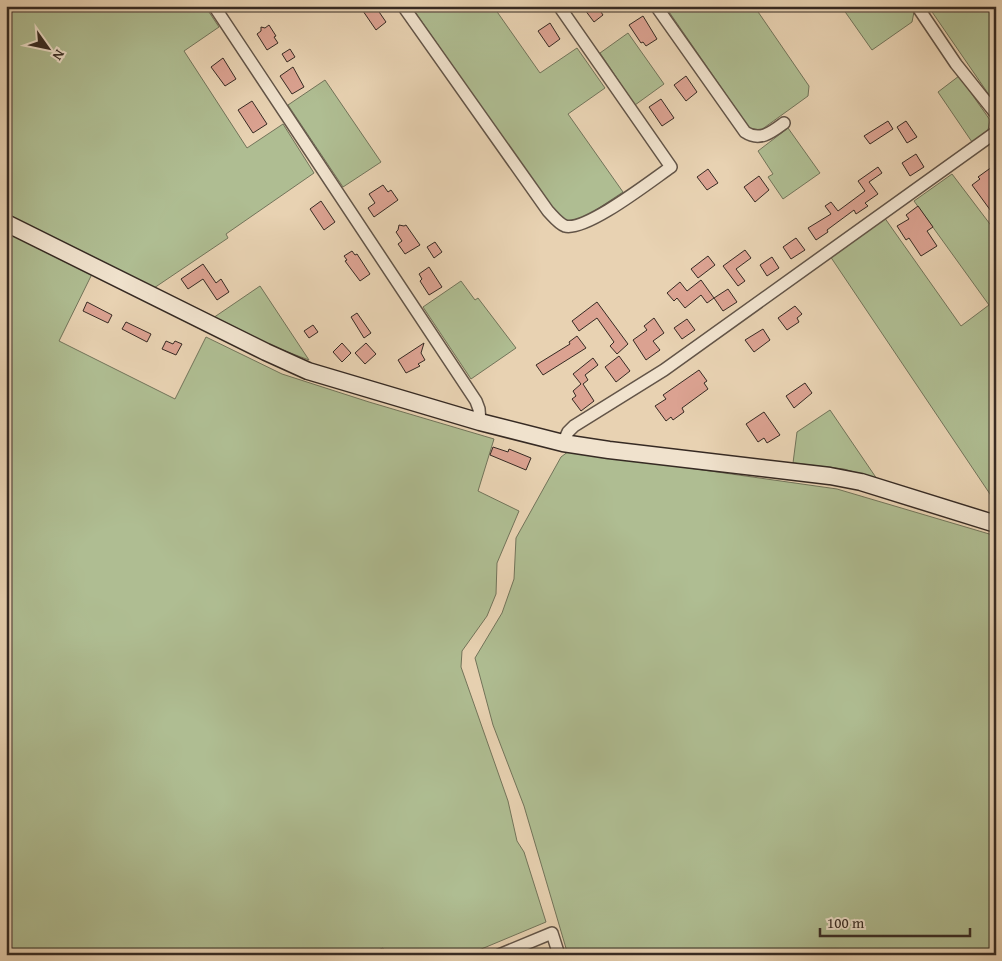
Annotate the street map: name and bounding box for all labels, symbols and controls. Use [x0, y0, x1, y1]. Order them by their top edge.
north arrow [22, 22, 72, 72]
text: N [48, 46, 70, 65]
scale bar [820, 906, 970, 938]
text: 100 m [827, 912, 865, 933]

